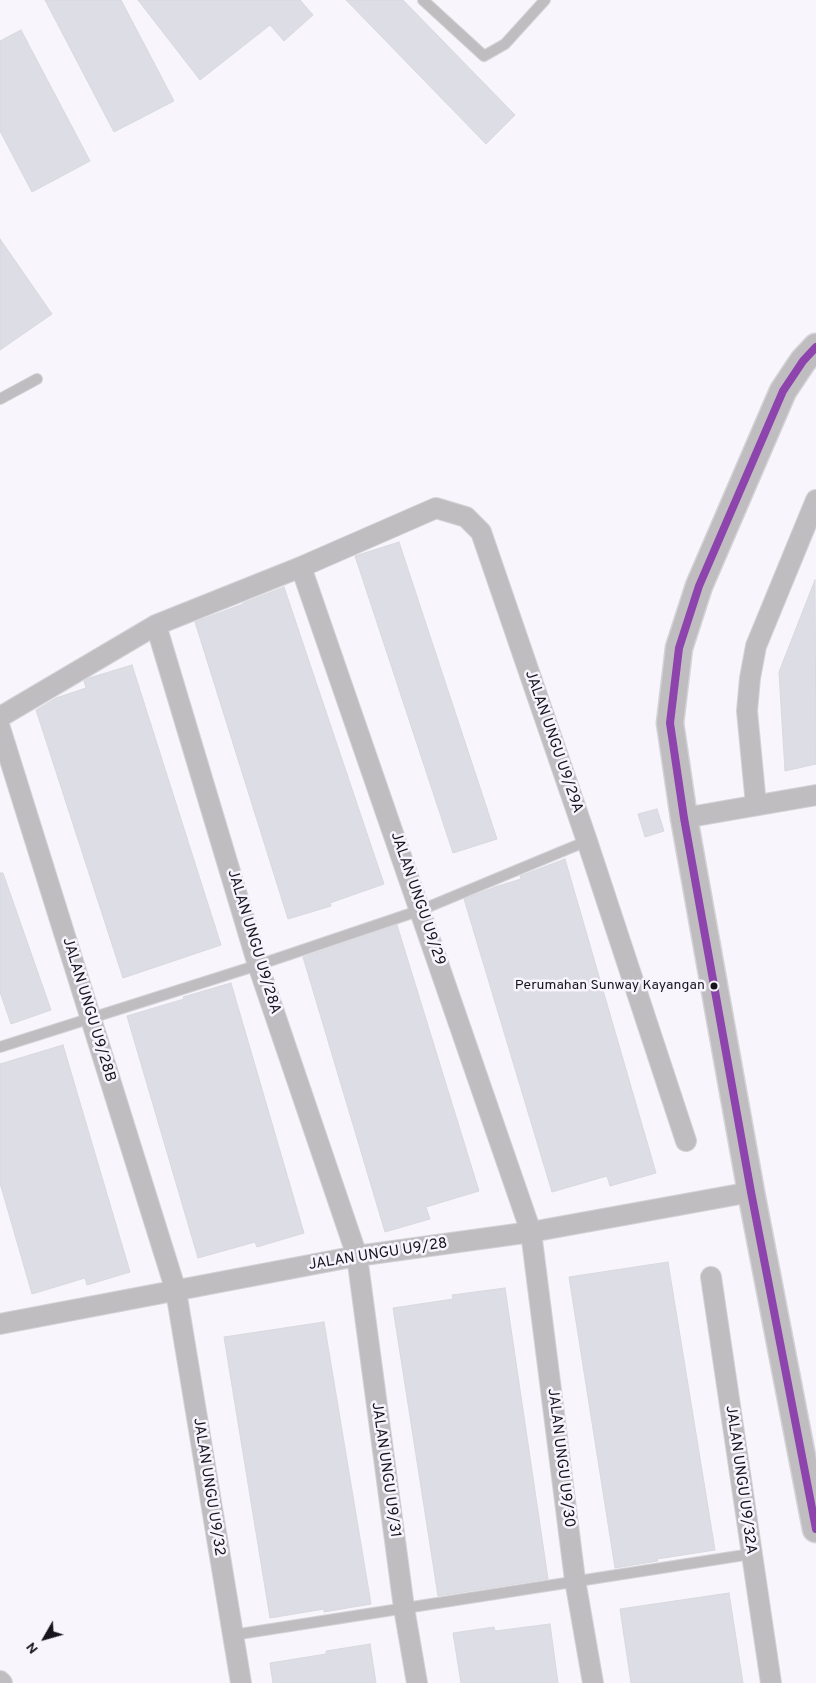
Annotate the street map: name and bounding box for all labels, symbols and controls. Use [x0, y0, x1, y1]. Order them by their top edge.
street label: JALAN UNGU U9/29A [520, 668, 586, 816]
street label: JALAN UNGU U9/29 [386, 830, 448, 968]
street label: JALAN UNGU U9/28A [222, 867, 284, 1017]
street label: JALAN UNGU U9/28B [57, 936, 119, 1084]
place label: Perumahan Sunway Kayangan [515, 978, 705, 994]
marker: Perumahan Sunway Kayangan [709, 981, 719, 991]
street label: JALAN UNGU U9/28 [307, 1235, 449, 1275]
street label: JALAN UNGU U9/30 [543, 1387, 577, 1529]
street label: JALAN UNGU U9/31 [367, 1401, 403, 1539]
street label: JALAN UNGU U9/32A [721, 1404, 759, 1556]
street label: JALAN UNGU U9/32 [188, 1417, 228, 1557]
north arrow [20, 1613, 70, 1663]
text: N [23, 1638, 43, 1657]

